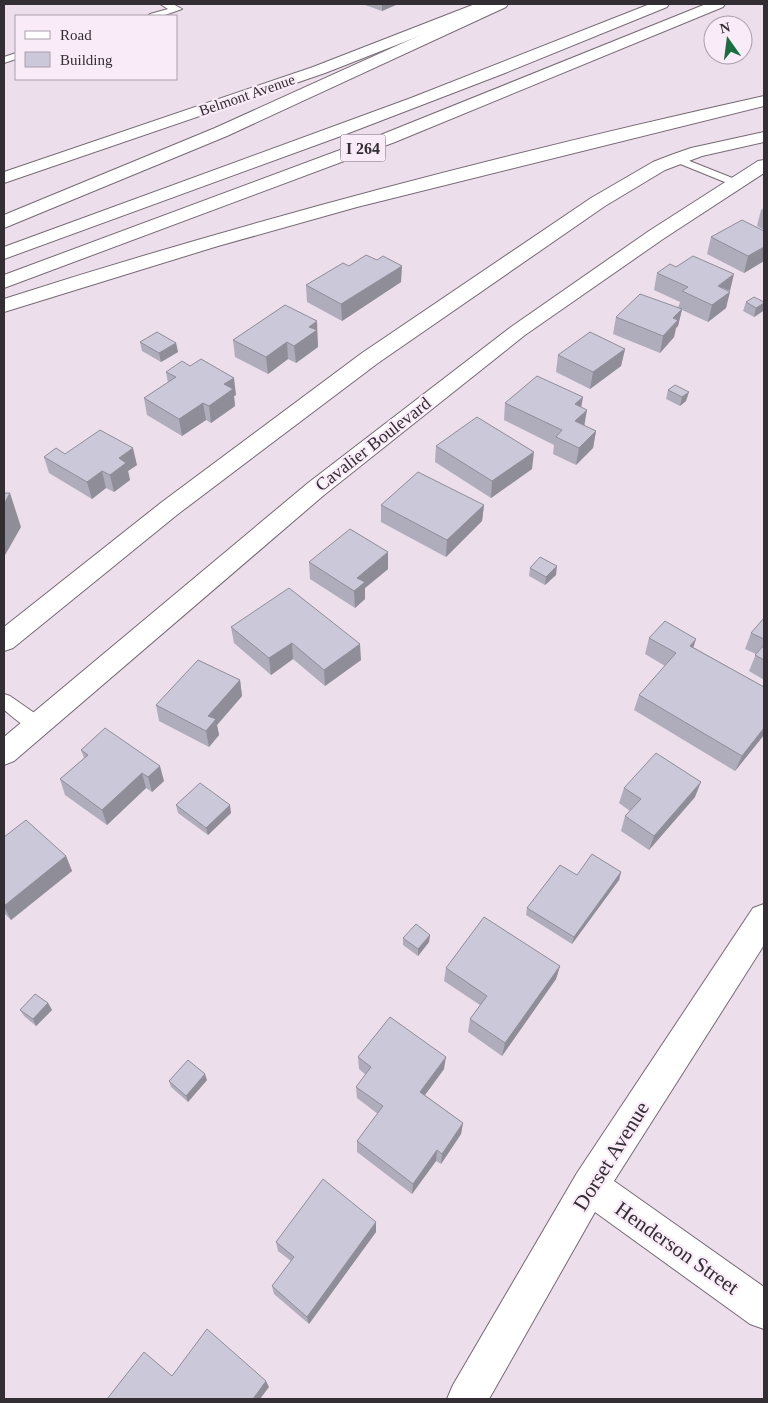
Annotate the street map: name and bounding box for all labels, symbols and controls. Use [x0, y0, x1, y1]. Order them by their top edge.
legend [15, 15, 178, 80]
north arrow [703, 15, 753, 65]
text: N [718, 19, 732, 36]
text: Road [60, 27, 92, 43]
text: Building [60, 52, 113, 68]
street label: Belmont Avenue [197, 71, 297, 119]
road number: I 264 [340, 134, 386, 162]
street label: Cavalier Boulevard [312, 393, 434, 495]
street label: Dorset Avenue [568, 1097, 654, 1215]
street label: Henderson Street [611, 1197, 743, 1300]

